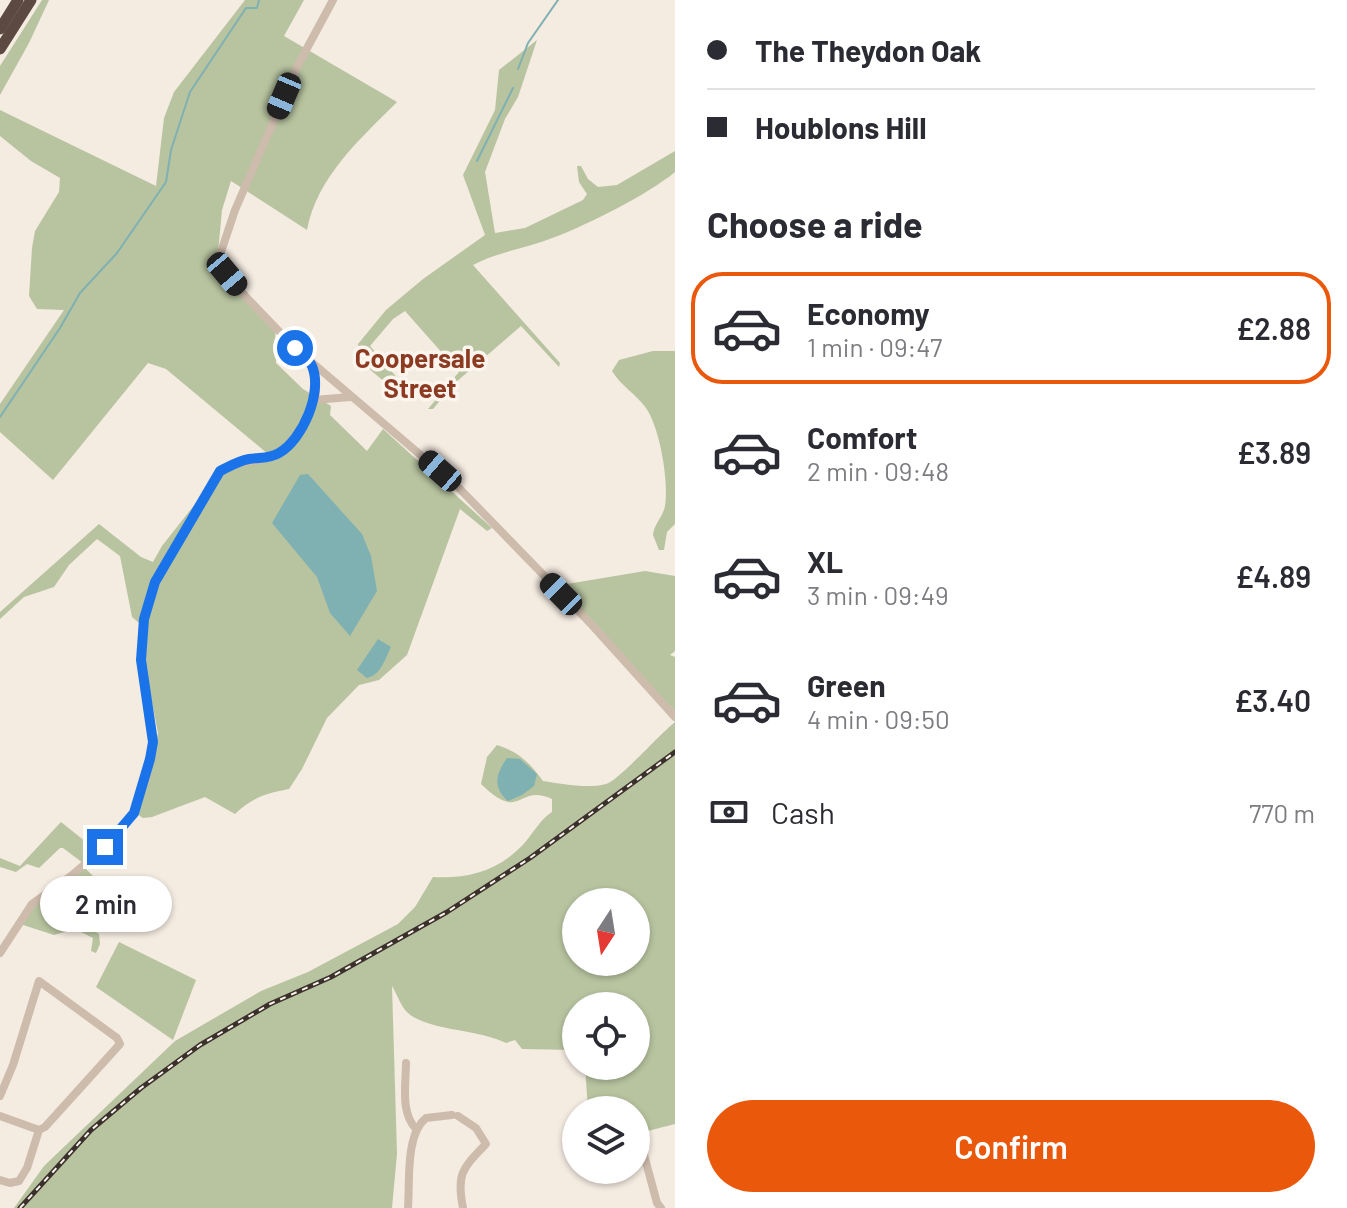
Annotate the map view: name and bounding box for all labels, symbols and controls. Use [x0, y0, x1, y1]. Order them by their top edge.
text: The Theydon Oak [755, 32, 981, 68]
car [264, 69, 304, 123]
text: Houblons Hill [755, 109, 927, 145]
text: Choose a ride [707, 202, 923, 245]
car [202, 248, 252, 300]
icon: car [711, 292, 783, 364]
text: Economy [807, 295, 930, 331]
text: £2.88 [1236, 310, 1311, 346]
route start [277, 330, 313, 366]
text: 1 min · 09:47 [807, 331, 942, 362]
district label: Coopersale Street [355, 342, 485, 403]
icon: car [711, 416, 783, 488]
text: Comfort [807, 419, 917, 455]
text: £3.89 [1237, 434, 1311, 470]
car [414, 446, 466, 496]
text: 2 min · 09:48 [807, 455, 949, 486]
icon: car [711, 540, 783, 612]
text: XL [807, 543, 843, 579]
text: £4.89 [1235, 558, 1311, 594]
car [536, 569, 586, 619]
text: 3 min · 09:49 [807, 579, 949, 610]
icon: car [711, 664, 783, 736]
text: Green [807, 667, 886, 703]
text: £3.40 [1234, 682, 1311, 718]
text: 4 min · 09:50 [807, 703, 950, 734]
icon: cash [707, 790, 751, 834]
text: Cash [771, 794, 835, 830]
text: 770 m [1249, 797, 1315, 828]
route end [87, 829, 123, 865]
callout: 2 min [39, 875, 171, 931]
text: 2 min [75, 888, 137, 919]
north arrow [562, 888, 650, 976]
map controls [562, 888, 650, 1184]
button: locate [562, 992, 650, 1080]
button: layers [562, 1096, 650, 1184]
button: Confirm [707, 1100, 1315, 1192]

